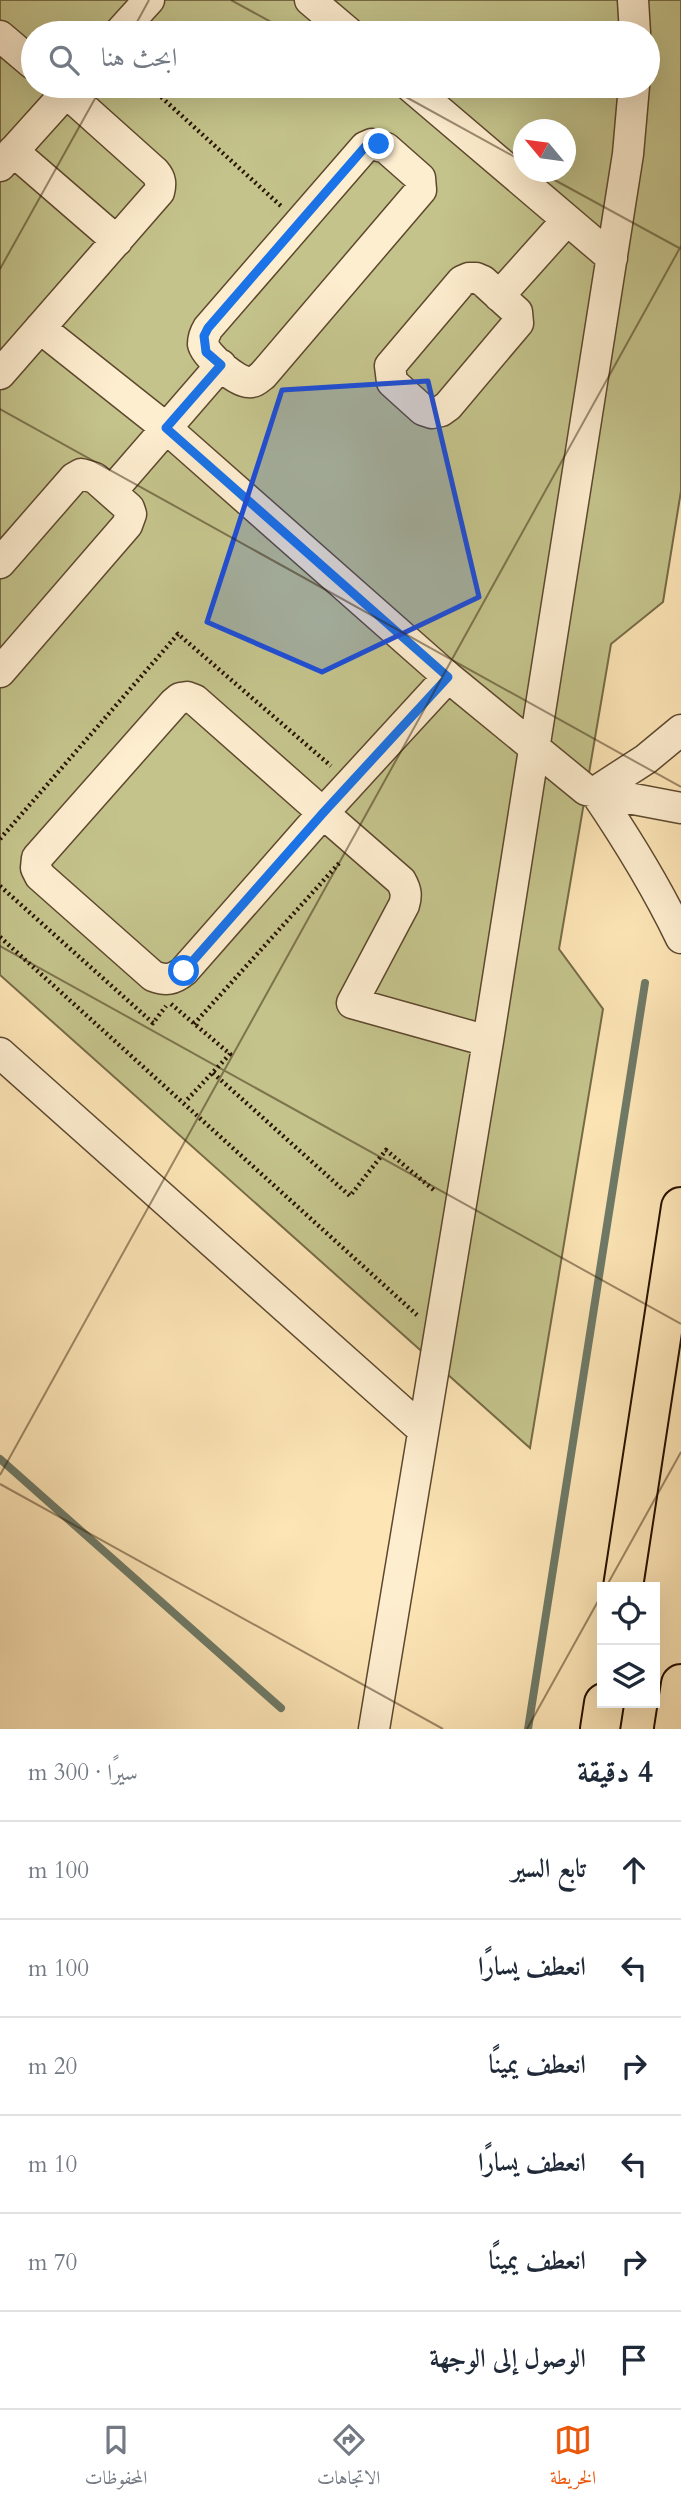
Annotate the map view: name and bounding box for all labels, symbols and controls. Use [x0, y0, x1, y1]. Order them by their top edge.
search box [21, 21, 660, 98]
text: ابحث هنا [101, 40, 177, 75]
icon: search [45, 41, 83, 79]
north arrow [513, 119, 576, 182]
route end [363, 128, 394, 159]
route start [168, 955, 199, 986]
map controls [597, 1582, 660, 1708]
button: locate [597, 1582, 660, 1645]
button: layers [597, 1645, 660, 1708]
text: 4 دقيقة [577, 1752, 653, 1793]
text: سيرًا · 300 m [28, 1757, 138, 1788]
text: تابع السير [511, 1851, 586, 1886]
icon: ahead [615, 1851, 653, 1889]
text: 100 m [28, 1855, 89, 1886]
text: انعطف يسارًا [478, 1949, 586, 1984]
icon: left [615, 1949, 653, 1987]
text: 100 m [28, 1953, 89, 1984]
text: انعطف يمينًا [488, 2047, 586, 2082]
icon: right [615, 2047, 653, 2085]
text: 20 m [28, 2051, 77, 2082]
text: انعطف يسارًا [478, 2145, 586, 2180]
icon: left [615, 2145, 653, 2183]
text: 10 m [28, 2149, 77, 2180]
text: انعطف يمينًا [488, 2243, 586, 2278]
icon: right [615, 2243, 653, 2281]
text: 70 m [28, 2247, 77, 2278]
text: الوصول إلى الوجهة [430, 2341, 586, 2376]
icon: arrive [615, 2341, 653, 2379]
tab: المحفوظات [85, 2421, 147, 2496]
tab: الاتجاهات [317, 2421, 380, 2496]
tab: الخريطة [550, 2421, 596, 2496]

